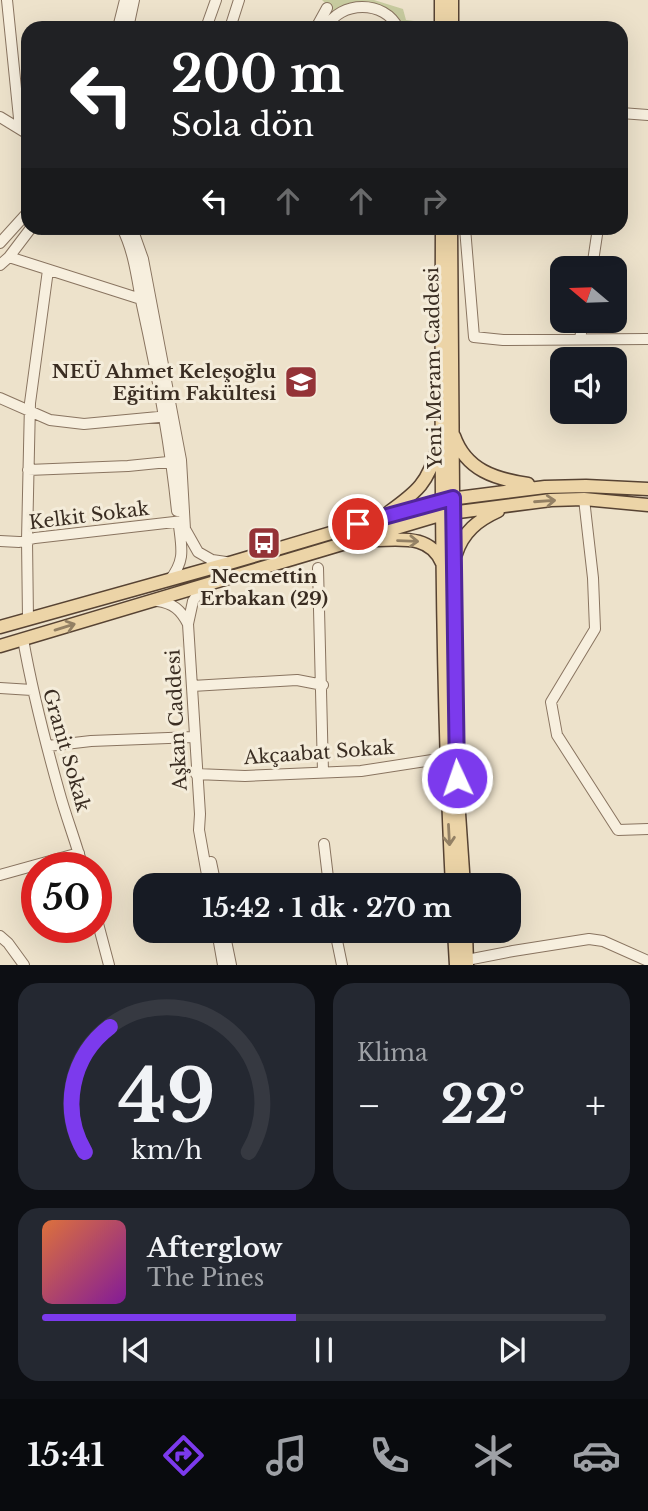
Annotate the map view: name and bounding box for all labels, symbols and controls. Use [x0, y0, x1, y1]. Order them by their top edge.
text: 200 m [171, 44, 344, 105]
icon: left [56, 49, 147, 140]
text: Sola dön [171, 105, 314, 145]
icon: left [196, 182, 234, 220]
icon: ahead [269, 182, 307, 220]
icon: ahead [342, 182, 380, 220]
icon: right [415, 182, 453, 220]
north arrow [550, 256, 626, 332]
map controls [550, 256, 627, 424]
street label: Yeni Meram Caddesi [420, 266, 447, 470]
button: sound [550, 347, 627, 424]
place label: NEÜ Ahmet Keleşoğlu Eğitim Fakültesi [52, 360, 277, 405]
school or university icon: NEÜ Ahmet Keleşoğlu Eğitim Fakültesi [282, 363, 320, 401]
pin [328, 494, 388, 554]
one-way arrow [533, 494, 556, 507]
street label: Kelkit Sokak [28, 497, 151, 534]
icon: arrive [339, 505, 377, 543]
bus stop icon: Necmettin Erbakan (29) [245, 524, 283, 562]
one-way arrow [396, 534, 419, 548]
place label: Necmettin Erbakan (29) [200, 565, 328, 610]
one-way arrow [54, 619, 76, 632]
street label: Aşkan Caddesi [161, 648, 192, 792]
street label: Granit Sokak [38, 686, 95, 815]
street label: Akçaabat Sokak [242, 736, 396, 769]
position arrow [420, 741, 494, 815]
one-way arrow [443, 823, 456, 845]
speed limit sign: 50 [21, 852, 112, 943]
text: 15:42 · 1 dk · 270 m [202, 892, 452, 924]
text: Klima [357, 1039, 428, 1067]
text: 49 [118, 1052, 215, 1143]
text: 22° [441, 1073, 526, 1137]
text: − [357, 1082, 381, 1129]
text: + [585, 1082, 606, 1129]
text: km/h [131, 1135, 202, 1166]
text: Afterglow [147, 1232, 283, 1264]
text: The Pines [147, 1264, 264, 1292]
icon: previous [117, 1331, 155, 1369]
icon: pause [305, 1331, 343, 1369]
icon: next [493, 1331, 531, 1369]
icon: directions [159, 1431, 208, 1480]
icon: music [262, 1431, 311, 1480]
icon: phone [365, 1431, 414, 1480]
icon: climate [469, 1431, 518, 1480]
icon: car [572, 1431, 621, 1480]
text: 15:41 [27, 1435, 104, 1475]

